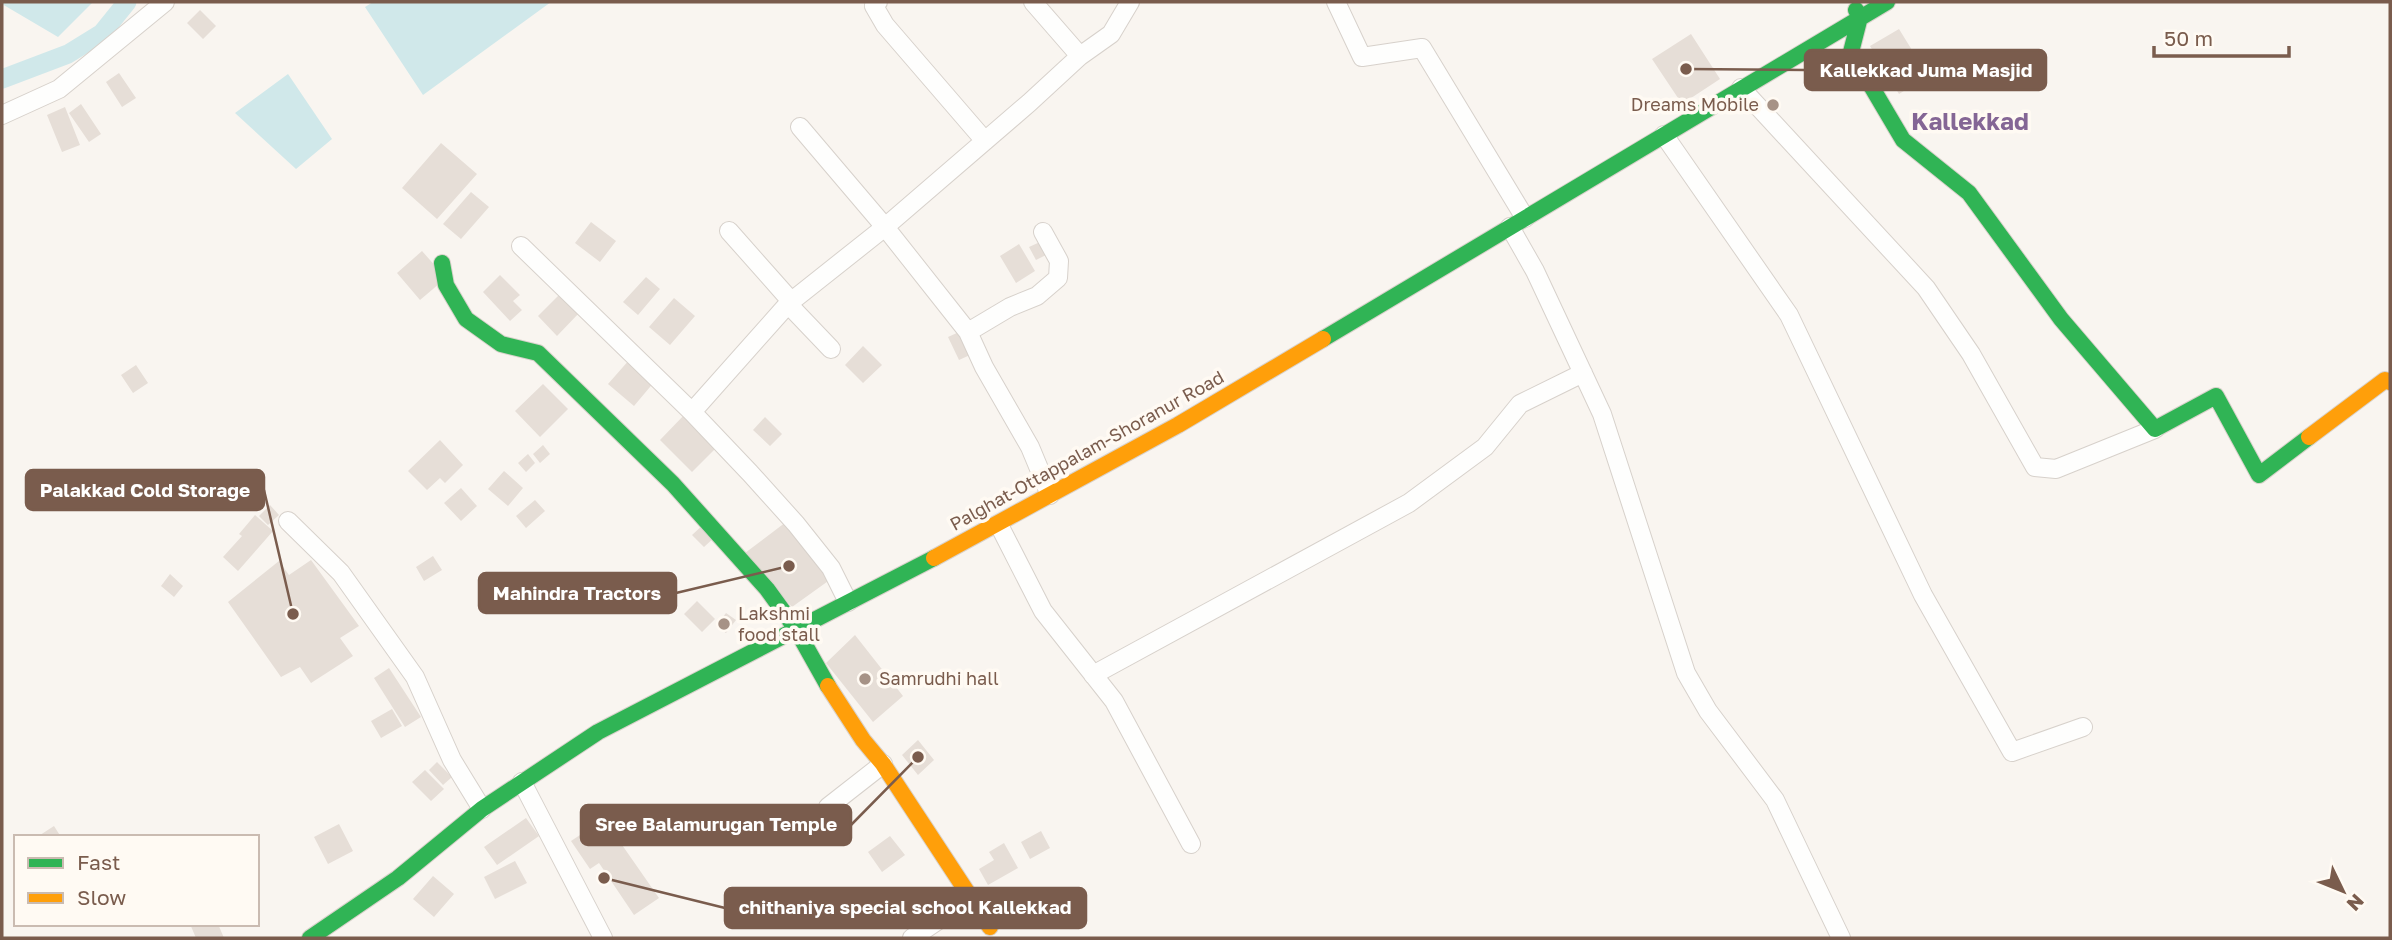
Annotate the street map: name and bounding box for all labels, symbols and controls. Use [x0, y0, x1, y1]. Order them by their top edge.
scale bar [2154, 14, 2289, 58]
text: 50 m [2164, 25, 2213, 51]
callout: Kallekkad Juma Masjid [1805, 50, 2046, 90]
text: Kallekkad Juma Masjid [1820, 58, 2032, 81]
place label: Dreams Mobile [1631, 93, 1759, 115]
marker: Dreams Mobile [1765, 97, 1781, 113]
district label: Kallekkad [1911, 106, 2029, 135]
street label: Palghat-Ottappalam-Shoranur Road [946, 365, 1227, 535]
callout: Palakkad Cold Storage [26, 470, 264, 510]
text: Palakkad Cold Storage [40, 478, 250, 501]
callout: Mahindra Tractors [479, 573, 676, 613]
text: Mahindra Tractors [493, 581, 662, 604]
place label: Lakshmi food stall [738, 602, 820, 645]
marker: Lakshmi food stall [716, 616, 732, 632]
place label: Samrudhi hall [879, 667, 999, 689]
marker: Samrudhi hall [857, 671, 873, 687]
callout: Sree Balamurugan Temple [581, 805, 851, 845]
text: Sree Balamurugan Temple [595, 812, 837, 835]
legend [14, 835, 259, 926]
text: Fast [77, 849, 120, 875]
north arrow [2308, 856, 2378, 926]
text: Slow [77, 884, 126, 910]
callout: chithaniya special school Kallekkad [725, 888, 1086, 928]
text: N [2342, 890, 2369, 916]
text: chithaniya special school Kallekkad [739, 895, 1071, 918]

